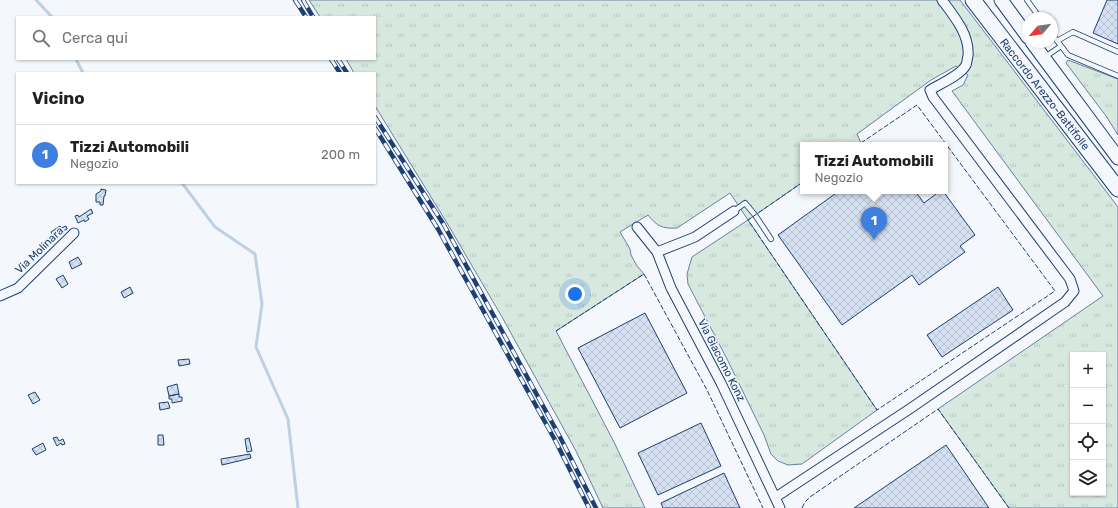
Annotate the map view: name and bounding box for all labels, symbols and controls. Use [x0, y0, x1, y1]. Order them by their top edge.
north arrow [1022, 12, 1058, 48]
search box [16, 16, 376, 60]
icon: search [30, 27, 52, 49]
text: Cerca qui [62, 29, 128, 47]
street label: Raccordo Arezzo-Battifolle [997, 36, 1092, 153]
text: Vicino [32, 88, 85, 108]
text: Tizzi Automobili [70, 138, 189, 156]
popup [800, 142, 948, 194]
text: 1 [42, 147, 48, 162]
text: 200 m [321, 147, 360, 162]
text: Tizzi Automobili [815, 152, 933, 170]
text: Negozio [70, 156, 119, 171]
text: Negozio [815, 170, 863, 185]
pin: 1 [861, 207, 887, 240]
street label: Via Molinara [13, 224, 66, 277]
your location [565, 284, 585, 304]
street label: Via Giacomo Konz [695, 317, 748, 404]
map controls [1070, 352, 1106, 496]
button: + [1070, 352, 1106, 388]
button: − [1070, 388, 1106, 424]
button: locate [1070, 424, 1106, 460]
button: layers [1070, 460, 1106, 496]

